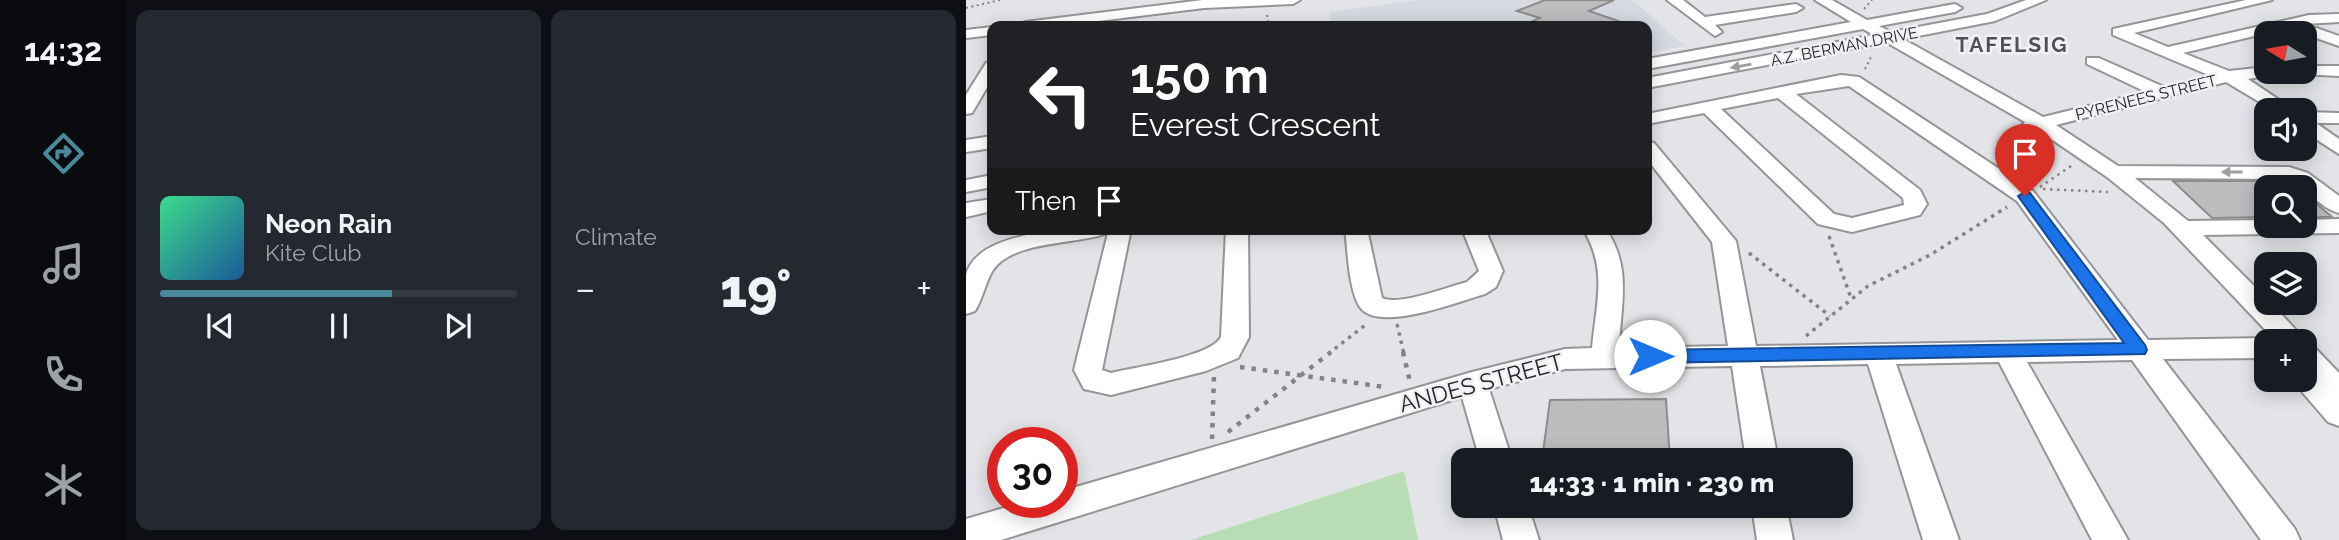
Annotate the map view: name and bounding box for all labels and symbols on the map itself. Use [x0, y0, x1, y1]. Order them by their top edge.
north arrow [2254, 21, 2317, 84]
street label: A.Z. BERMAN DRIVE [1769, 23, 1920, 70]
district label: TAFELSIG [1956, 32, 2068, 57]
one-way arrow [1729, 61, 1751, 72]
street label: PYRENEES STREET [2073, 71, 2219, 124]
pin [1995, 124, 2055, 196]
one-way arrow [2221, 166, 2243, 178]
position arrow [1613, 319, 1687, 393]
street label: ANDES STREET [1396, 348, 1566, 417]
speed limit sign: 30 [987, 427, 1078, 518]

